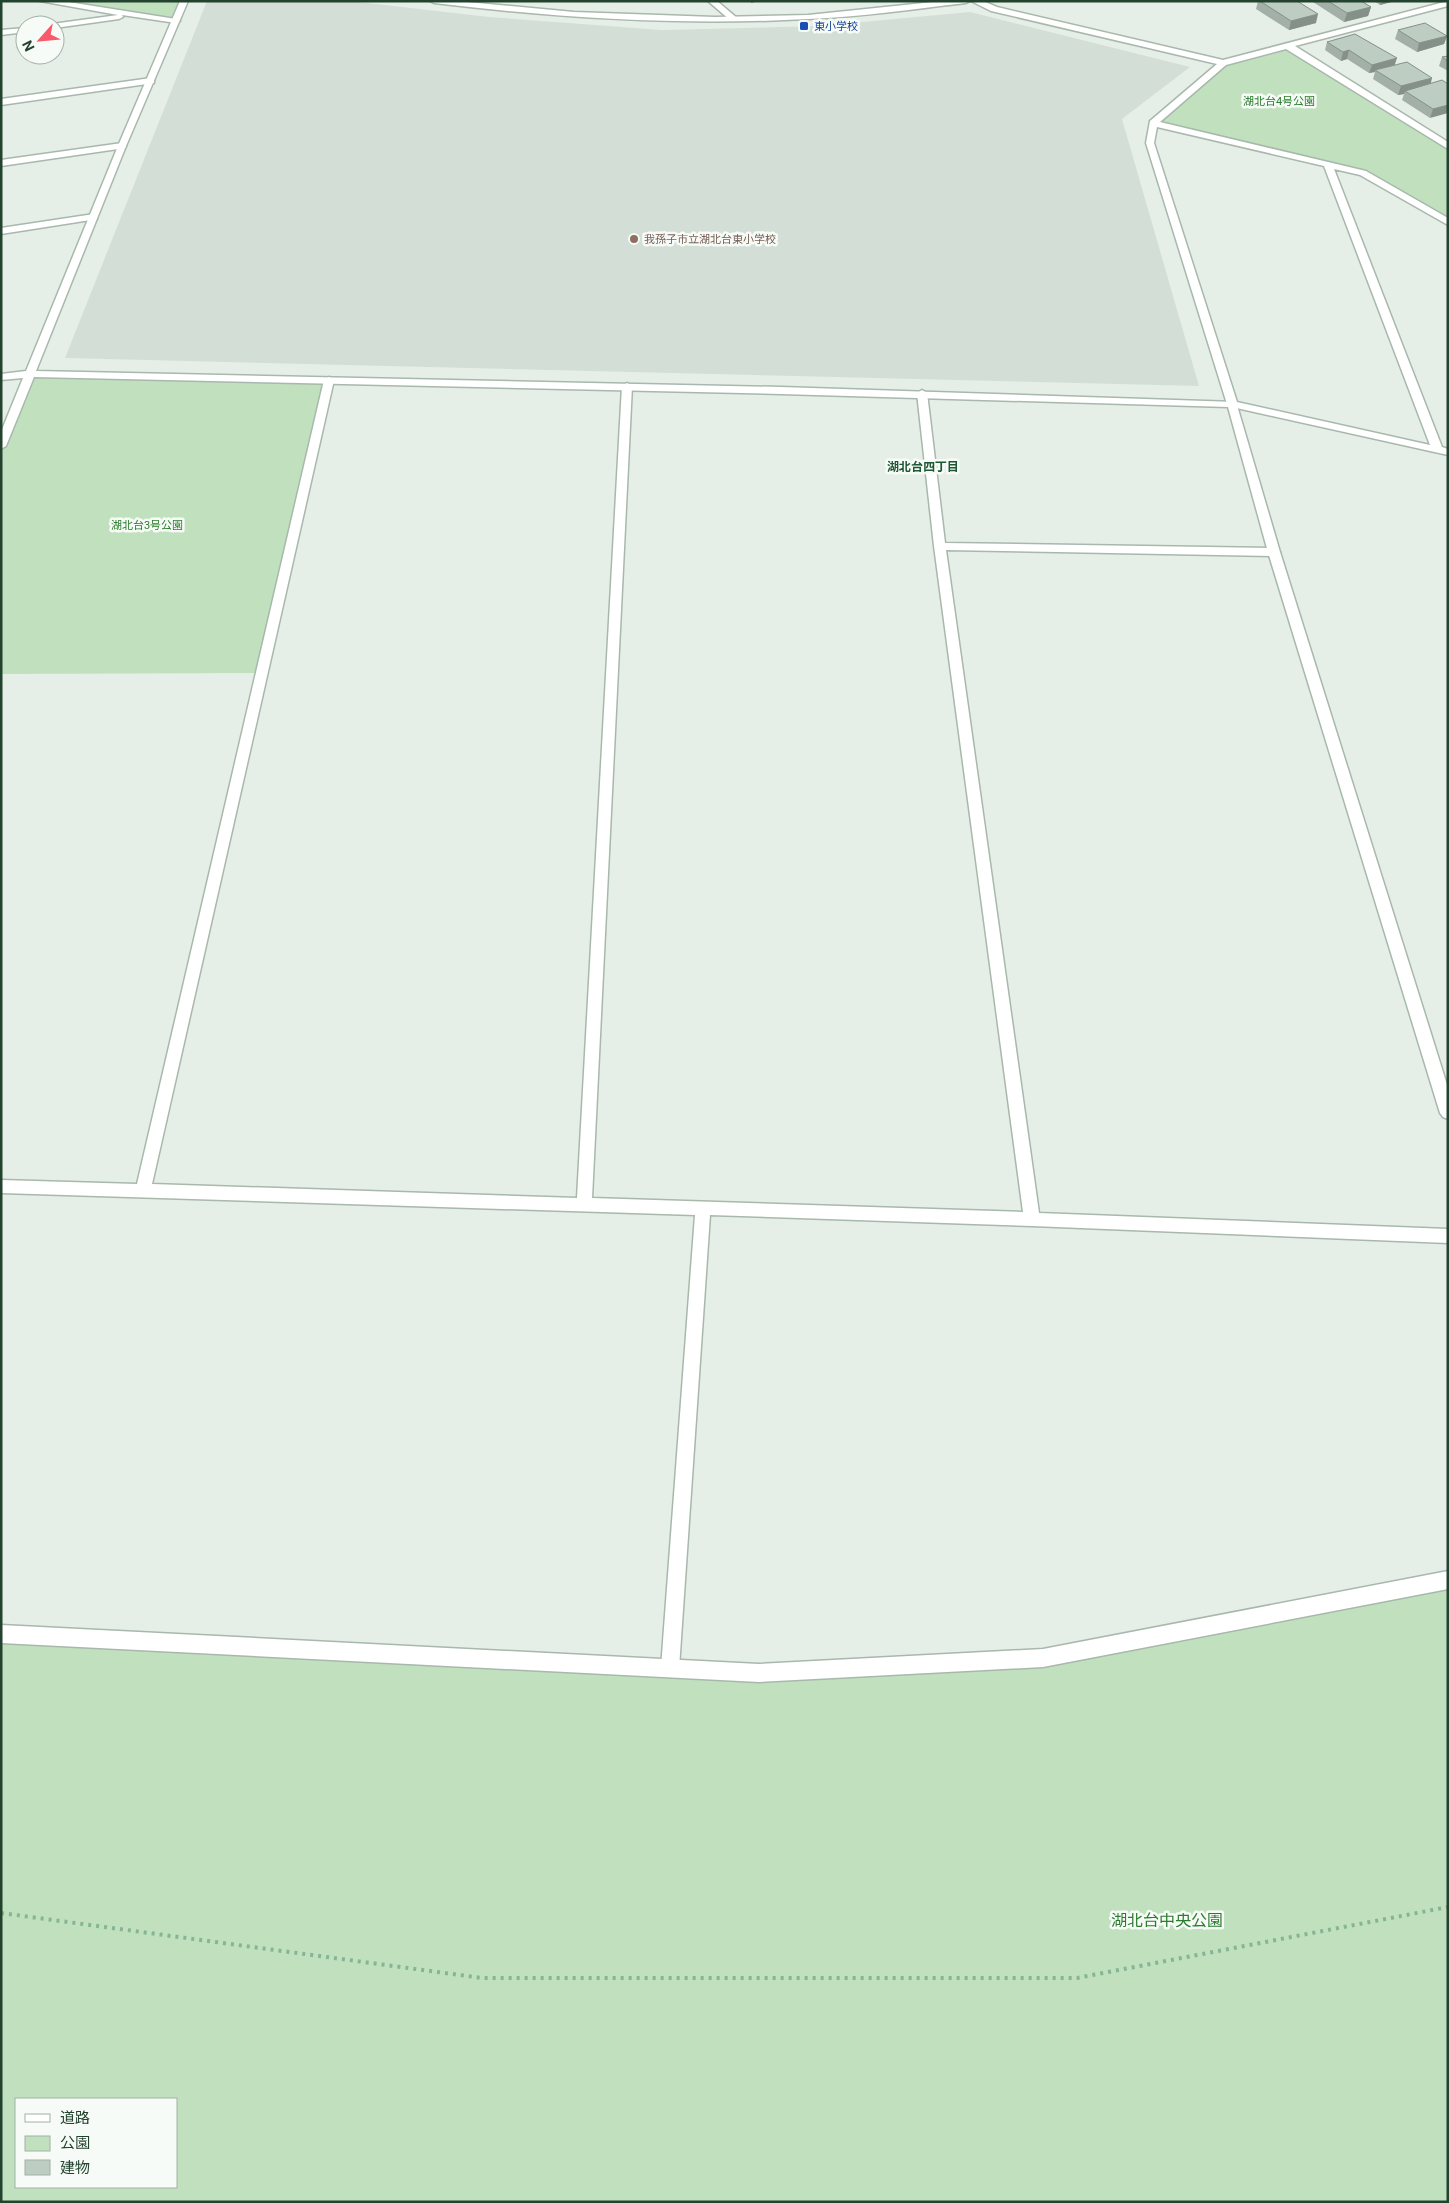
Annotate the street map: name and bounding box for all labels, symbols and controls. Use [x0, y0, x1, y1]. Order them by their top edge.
north arrow [15, 15, 65, 65]
marker: 東小学校 [798, 20, 810, 32]
place label: 東小学校 [814, 20, 858, 33]
text: N [19, 38, 38, 54]
park label: 湖北台4号公園 [1243, 95, 1315, 108]
marker: 我孫子市立湖北台東小学校 [628, 233, 640, 245]
place label: 我孫子市立湖北台東小学校 [644, 233, 776, 246]
district label: 湖北台四丁目 [887, 460, 959, 474]
park label: 湖北台3号公園 [111, 519, 183, 532]
park label: 湖北台中央公園 [1111, 1911, 1223, 1930]
legend [15, 2098, 178, 2188]
text: 道路 [60, 2109, 90, 2127]
text: 公園 [60, 2134, 90, 2152]
text: 建物 [60, 2159, 90, 2177]

